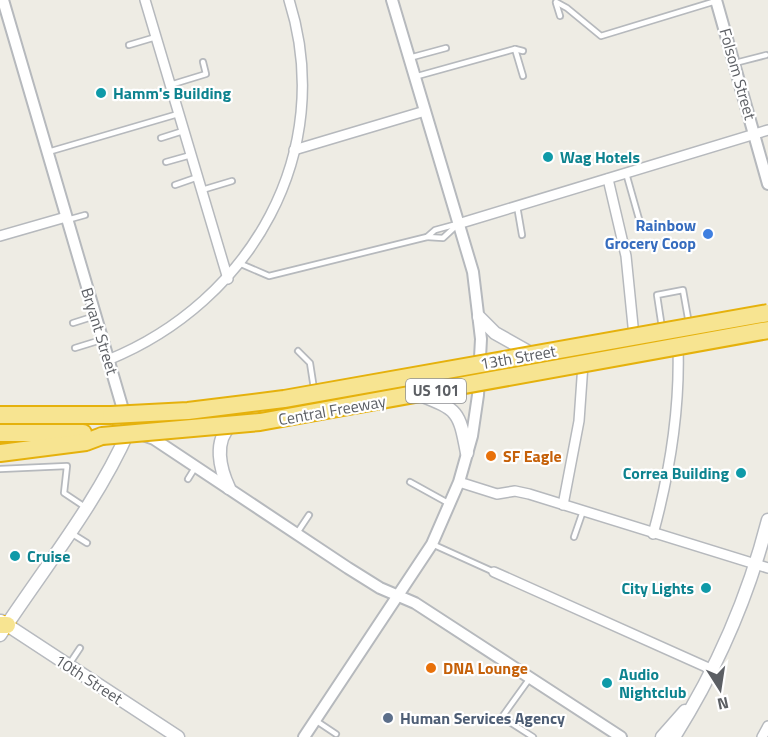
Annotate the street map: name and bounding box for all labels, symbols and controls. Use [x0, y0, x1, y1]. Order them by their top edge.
street label: Folsom Street [713, 25, 763, 123]
place label: Hamm's Building [113, 81, 231, 105]
marker: Hamm's Building [94, 86, 108, 100]
place label: Wag Hotels [560, 145, 640, 169]
marker: Wag Hotels [541, 150, 555, 164]
place label: Rainbow Grocery Coop [605, 213, 696, 255]
marker: Rainbow Grocery Coop [701, 227, 715, 241]
street label: Bryant Street [75, 284, 125, 378]
street label: 13th Street [478, 338, 558, 375]
road number: US 101 [406, 379, 466, 403]
street label: Central Freeway [276, 389, 388, 431]
place label: SF Eagle [503, 444, 562, 468]
marker: SF Eagle [484, 449, 498, 463]
place label: Correa Building [623, 461, 729, 485]
marker: Correa Building [734, 466, 748, 480]
place label: Cruise [27, 544, 70, 568]
marker: Cruise [8, 549, 22, 563]
place label: City Lights [621, 576, 694, 600]
marker: City Lights [699, 581, 713, 595]
street label: 10th Street [50, 648, 128, 710]
place label: DNA Lounge [443, 656, 528, 680]
north arrow [690, 659, 750, 719]
marker: DNA Lounge [424, 661, 438, 675]
place label: Audio Nightclub [619, 662, 687, 704]
marker: Audio Nightclub [600, 676, 614, 690]
text: N [715, 691, 731, 717]
place label: Human Services Agency [400, 706, 565, 730]
marker: Human Services Agency [381, 711, 395, 725]

